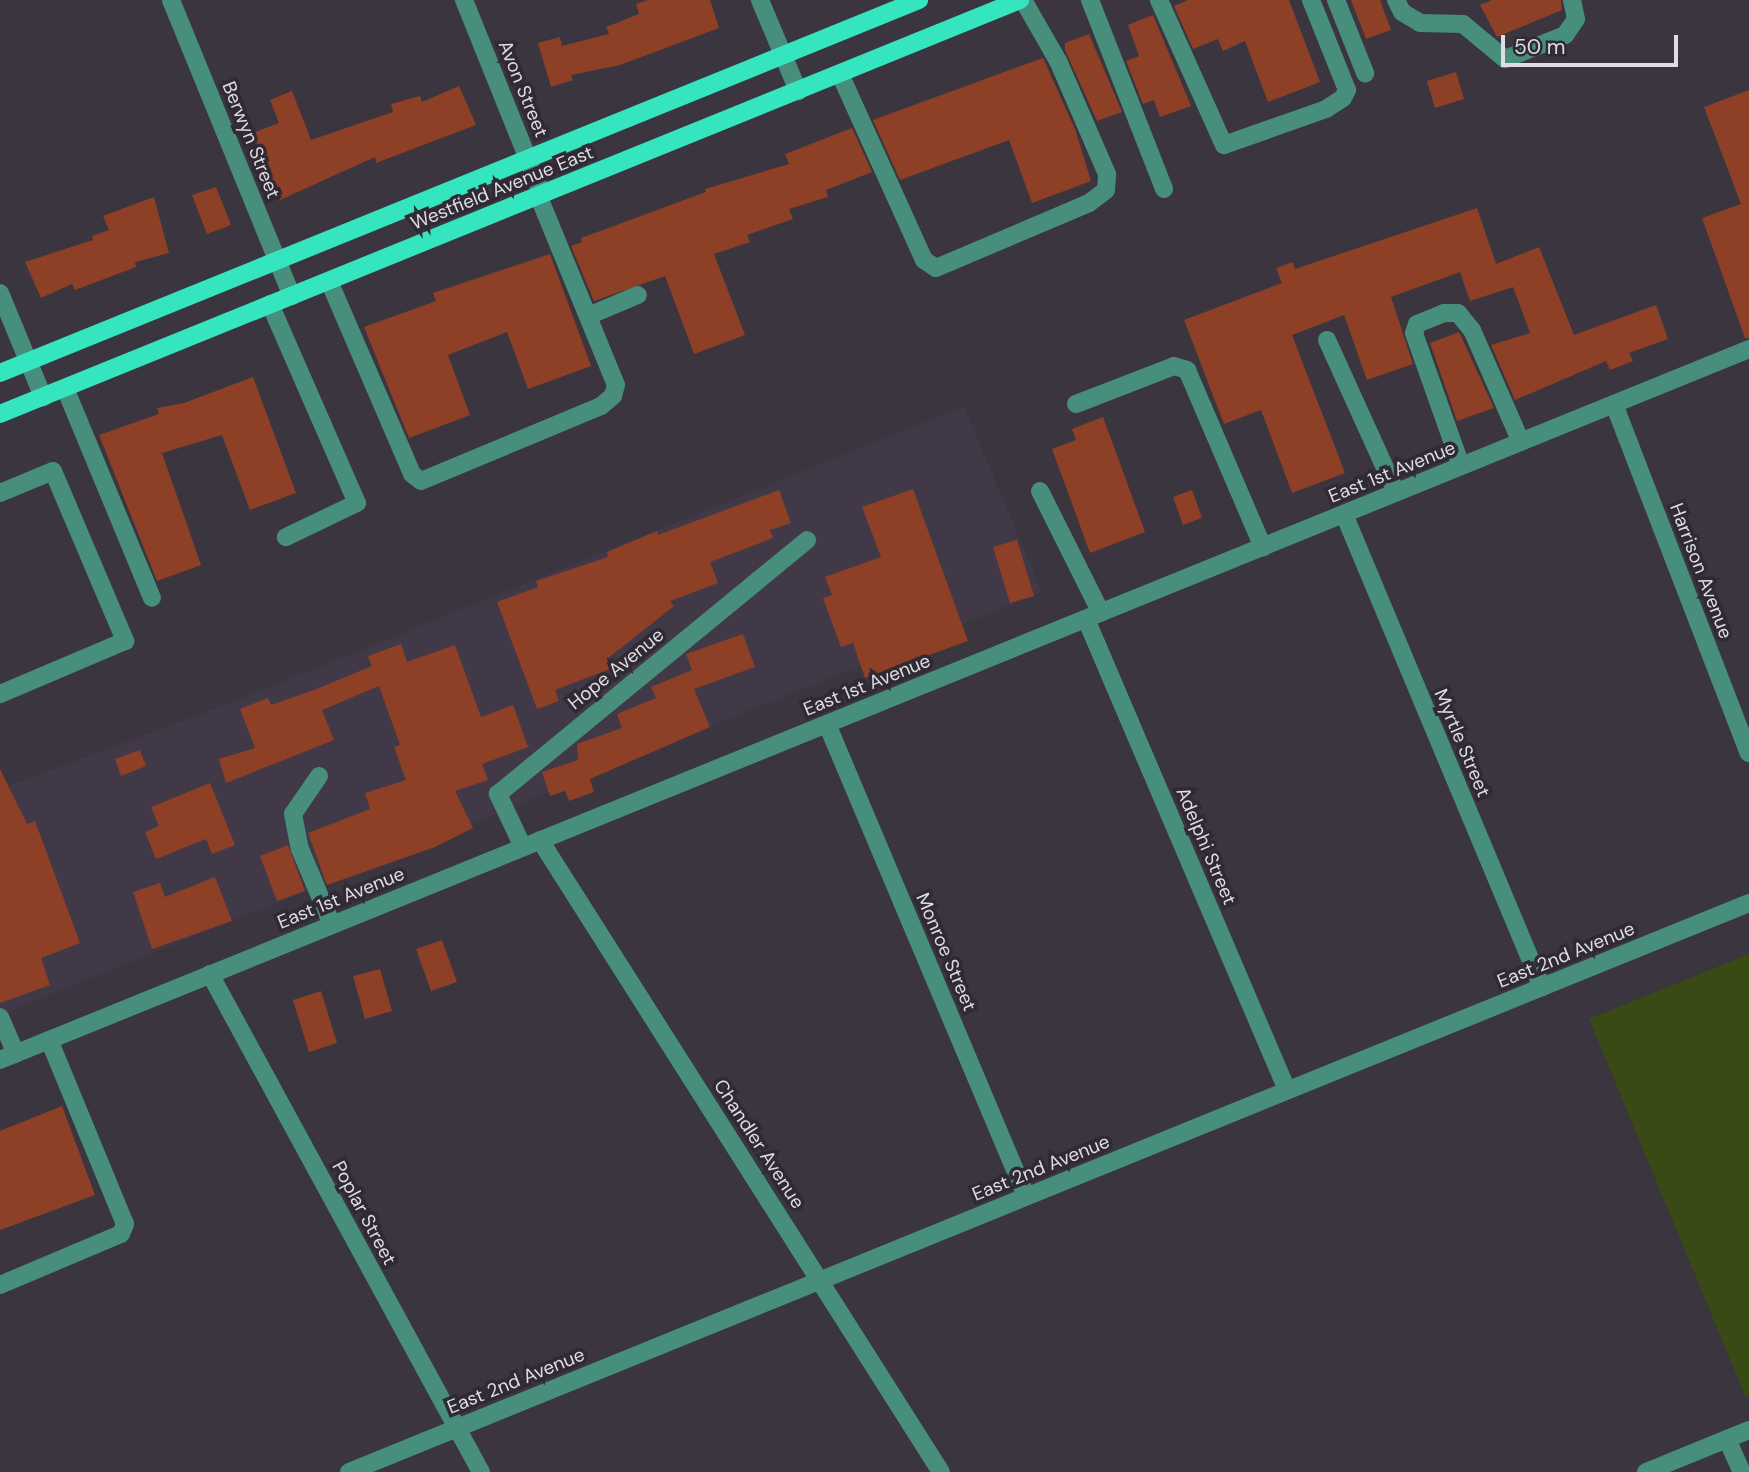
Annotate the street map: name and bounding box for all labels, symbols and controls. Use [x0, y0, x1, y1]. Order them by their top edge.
scale bar [1504, 21, 1681, 65]
text: 50 m [1514, 33, 1565, 61]
street label: Avon Street [493, 37, 553, 141]
street label: Berwyn Street [217, 78, 285, 202]
street label: Westfield Avenue East [407, 141, 597, 235]
street label: East 1st Avenue [1325, 436, 1459, 508]
street label: Harrison Avenue [1665, 500, 1737, 642]
street label: Hope Avenue [564, 623, 668, 715]
street label: East 1st Avenue [800, 649, 934, 721]
street label: Myrtle Street [1429, 686, 1495, 800]
street label: Adelphi Street [1171, 784, 1241, 908]
street label: East 1st Avenue [274, 862, 408, 934]
street label: Monroe Street [911, 890, 981, 1014]
street label: East 2nd Avenue [1494, 917, 1638, 993]
street label: Chandler Avenue [709, 1075, 809, 1213]
street label: East 2nd Avenue [969, 1130, 1113, 1206]
street label: Poplar Street [327, 1157, 401, 1269]
street label: East 2nd Avenue [444, 1343, 588, 1419]

